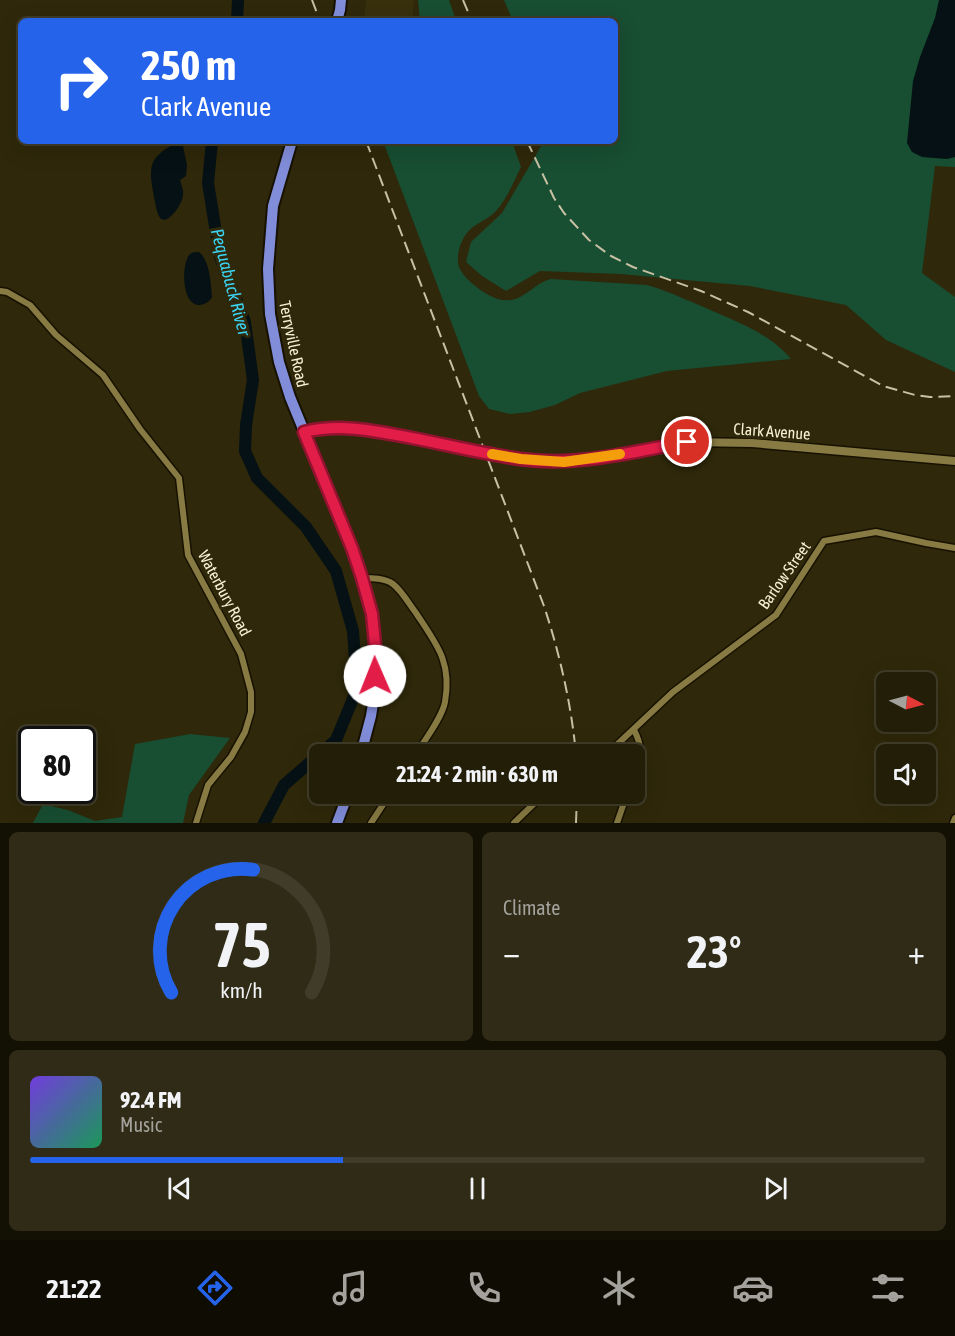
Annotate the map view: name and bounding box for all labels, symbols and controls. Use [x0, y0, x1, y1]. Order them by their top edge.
text: 250 m [141, 41, 236, 89]
icon: right [42, 42, 120, 120]
text: Clark Avenue [141, 91, 271, 122]
water label: Pequabuck River [207, 226, 256, 339]
street label: Terryville Road [275, 299, 312, 389]
pin [661, 416, 712, 467]
street label: Clark Avenue [733, 419, 811, 443]
icon: arrive [670, 425, 703, 458]
street label: Barlow Street [754, 538, 814, 612]
street label: Waterbury Road [194, 547, 255, 639]
position arrow [343, 644, 407, 708]
north arrow [876, 672, 936, 732]
map controls [876, 672, 936, 804]
speed limit sign: 80 [18, 726, 96, 804]
button: sound [876, 744, 936, 804]
text: 21:24 · 2 min · 630 m [396, 761, 558, 787]
text: Climate [503, 896, 560, 919]
text: 75 [212, 909, 270, 980]
text: 23° [687, 926, 741, 978]
text: − [503, 933, 520, 971]
text: + [908, 933, 925, 971]
text: km/h [220, 979, 262, 1004]
text: 92.4 FM [120, 1087, 182, 1113]
text: Music [120, 1113, 162, 1136]
icon: previous [163, 1172, 196, 1205]
icon: pause [461, 1172, 494, 1205]
icon: next [759, 1172, 792, 1205]
icon: directions [194, 1267, 236, 1309]
icon: music [329, 1267, 371, 1309]
icon: phone [463, 1267, 505, 1309]
icon: climate [598, 1267, 640, 1309]
icon: car [732, 1267, 774, 1309]
icon: filters [867, 1267, 909, 1309]
text: 21:22 [46, 1273, 102, 1304]

